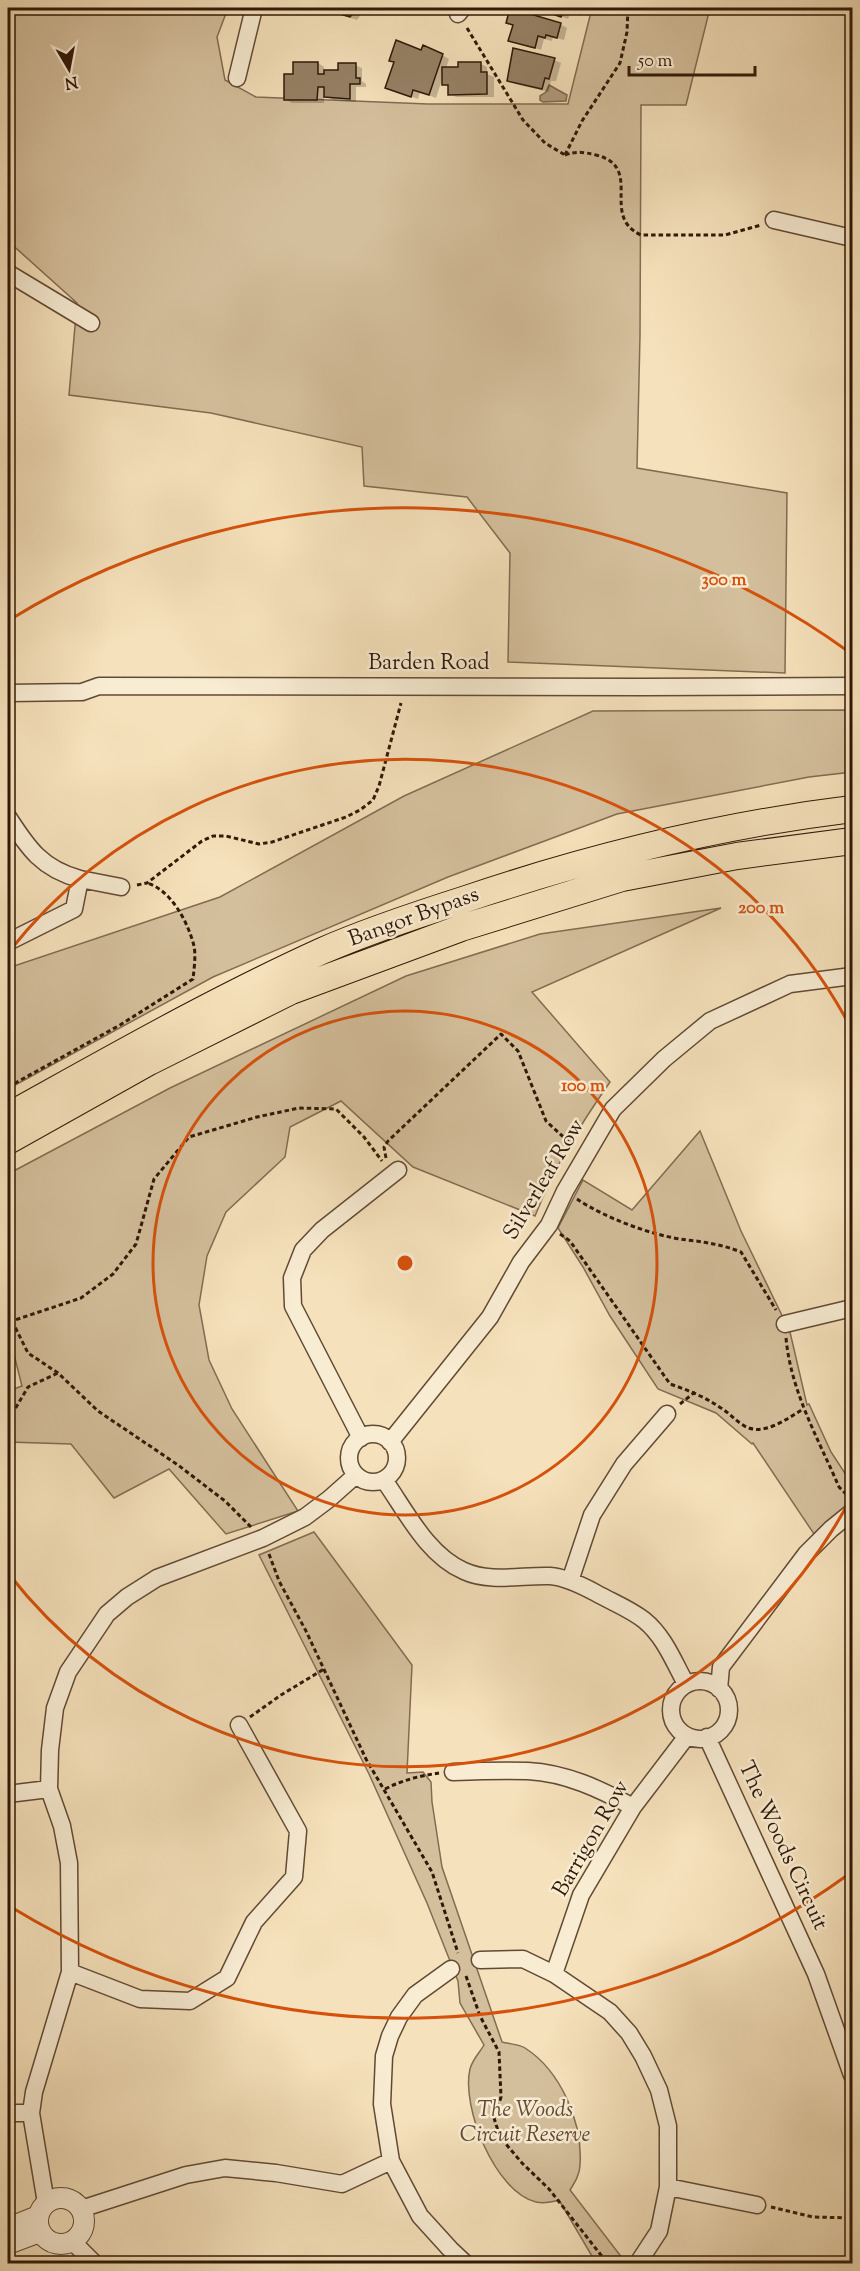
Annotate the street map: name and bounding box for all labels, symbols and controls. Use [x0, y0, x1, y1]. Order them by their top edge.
north arrow [39, 39, 99, 99]
scale bar [629, 39, 755, 77]
text: 50 m [637, 49, 673, 75]
text: N [63, 69, 79, 94]
text: 300 m [702, 568, 747, 594]
street label: Barden Road [368, 648, 490, 680]
street label: Bangor Bypass [344, 880, 484, 956]
text: 200 m [738, 896, 784, 922]
text: 100 m [561, 1074, 605, 1100]
street label: Silverleaf Row [496, 1113, 594, 1247]
centre of rings [395, 1253, 415, 1273]
street label: The Woods Circuit [729, 1756, 835, 1936]
street label: Barrigon Row [546, 1774, 639, 1903]
park label: The Woods Circuit Reserve [460, 2095, 591, 2152]

